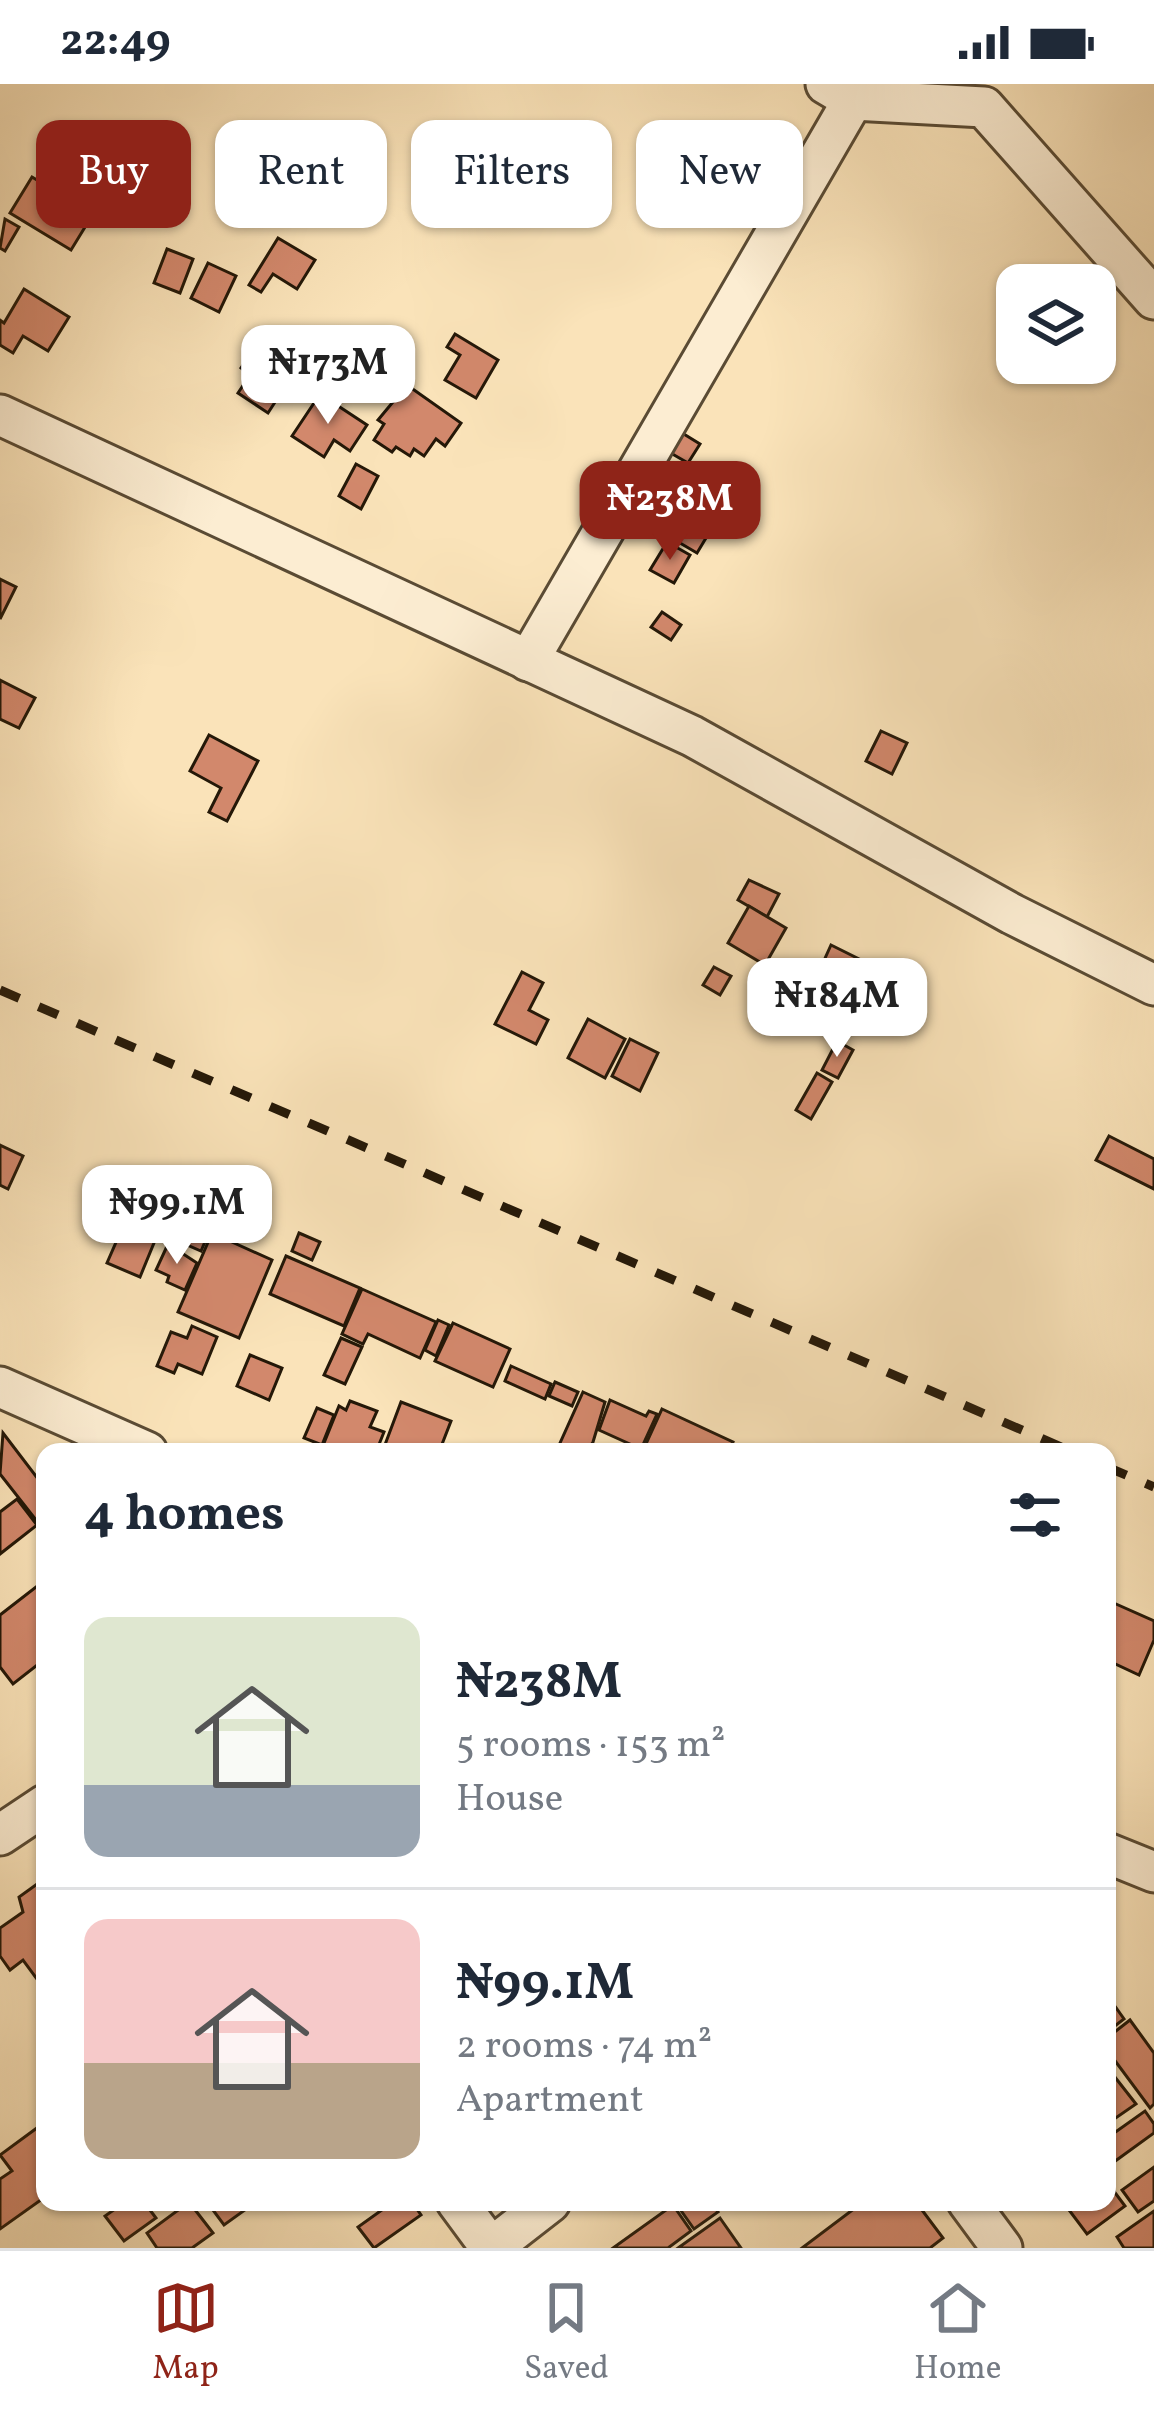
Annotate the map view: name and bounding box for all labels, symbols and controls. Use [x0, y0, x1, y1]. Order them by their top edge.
text: 22:49 [60, 11, 171, 74]
chip: Buy [36, 120, 191, 228]
chip: Rent [215, 120, 387, 228]
chip: Filters [411, 120, 612, 228]
chip: New [636, 120, 803, 228]
map controls [996, 264, 1116, 384]
button: layers [996, 264, 1116, 384]
pin: ₦173M [244, 325, 412, 427]
text: ₦173M [268, 337, 388, 391]
pin: ₦238M [586, 461, 754, 563]
text: ₦238M [607, 473, 733, 527]
pin: ₦184M [753, 958, 921, 1060]
text: ₦184M [774, 970, 900, 1024]
pin: ₦99.1M [79, 1165, 275, 1267]
text: ₦99.1M [109, 1177, 245, 1231]
text: 4 homes [84, 1480, 285, 1551]
icon: filters [1002, 1482, 1068, 1548]
text: ₦238M [456, 1648, 622, 1719]
icon: home [180, 1665, 324, 1809]
text: 5 rooms · 153 m² [456, 1719, 726, 1773]
text: House [456, 1773, 563, 1827]
text: ₦99.1M [456, 1949, 634, 2020]
icon: home [180, 1967, 324, 2111]
text: 2 rooms · 74 m² [456, 2020, 712, 2074]
text: Apartment [456, 2074, 644, 2128]
tab: Map [153, 2275, 219, 2393]
tab: Saved [524, 2275, 609, 2393]
tab: Home [914, 2275, 1001, 2393]

